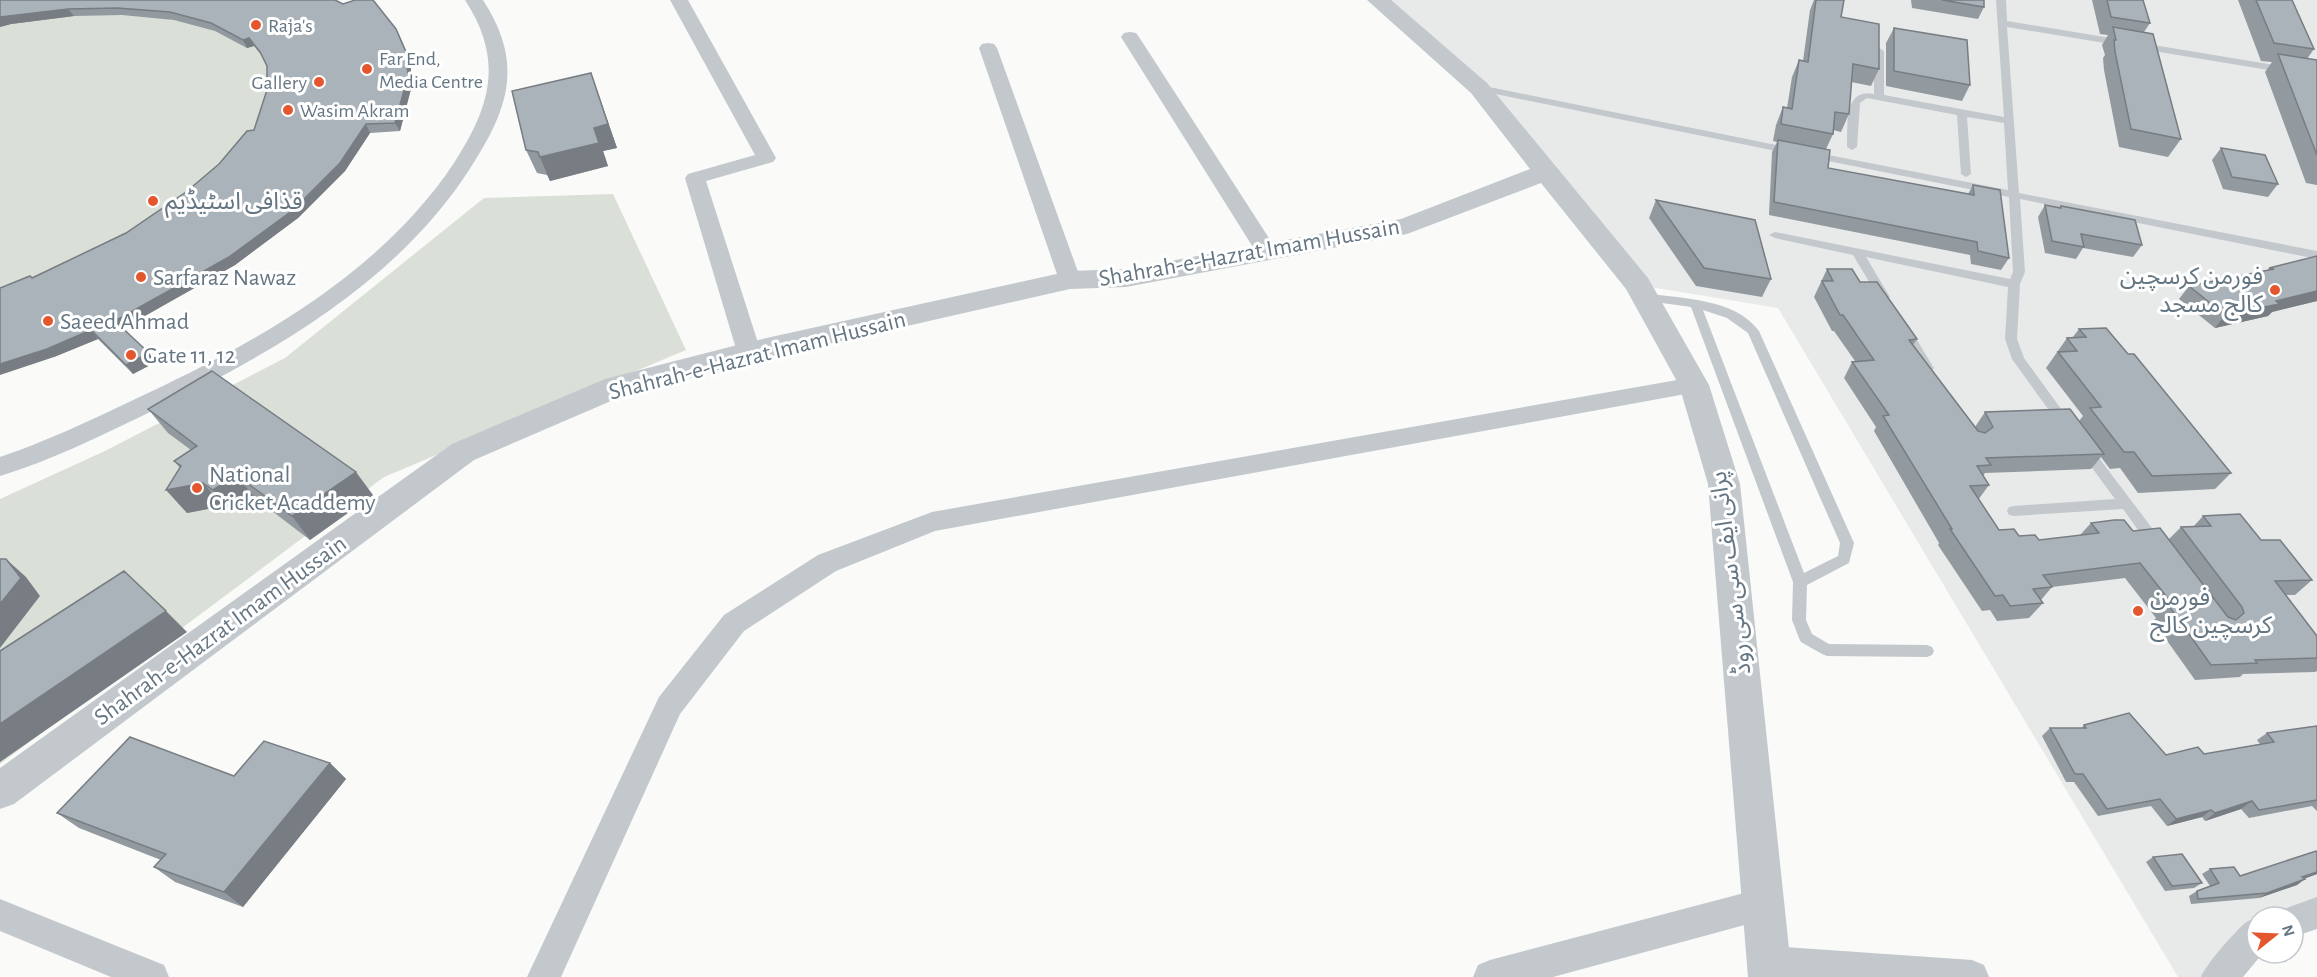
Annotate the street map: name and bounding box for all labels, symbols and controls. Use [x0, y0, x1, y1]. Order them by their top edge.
place label: Raja's [268, 16, 313, 36]
marker: Raja's [249, 18, 263, 32]
place label: Far End, Media Centre [379, 49, 483, 92]
marker: Far End, Media Centre [360, 62, 374, 76]
place label: Gallery [252, 73, 307, 93]
marker: Gallery [312, 75, 326, 89]
place label: Wasim Akram [300, 101, 410, 121]
marker: Wasim Akram [281, 103, 295, 117]
place label: قذافی اسٹیڈیم [165, 188, 302, 218]
marker: قذافی اسٹیڈیم [146, 194, 160, 208]
street label: Shahrah-e-Hazrat Imam Hussain [1097, 215, 1401, 291]
place label: فورمن کرسچین کالج مسجد [2120, 265, 2264, 321]
place label: Sarfaraz Nawaz [153, 266, 296, 290]
marker: Sarfaraz Nawaz [134, 270, 148, 284]
marker: فورمن کرسچین کالج مسجد [2268, 283, 2282, 297]
street label: Shahrah-e-Hazrat Imam Hussain [606, 307, 908, 405]
place label: Saeed Ahmad [60, 310, 189, 334]
marker: Saeed Ahmad [41, 314, 55, 328]
place label: Gate 11, 12 [143, 344, 236, 368]
marker: Gate 11, 12 [124, 348, 138, 362]
place label: National Cricket Acaddemy [209, 463, 375, 515]
street label: پرانی ایف سی سی روڈ [1705, 469, 1758, 676]
marker: National Cricket Acaddemy [190, 481, 204, 495]
street label: Shahrah-e-Hazrat Imam Hussain [90, 531, 351, 730]
place label: فورمن کرسچین کالج [2150, 586, 2273, 642]
marker: فورمن کرسچین کالج [2131, 604, 2145, 618]
north arrow [2245, 905, 2305, 965]
text: N [2279, 923, 2298, 938]

